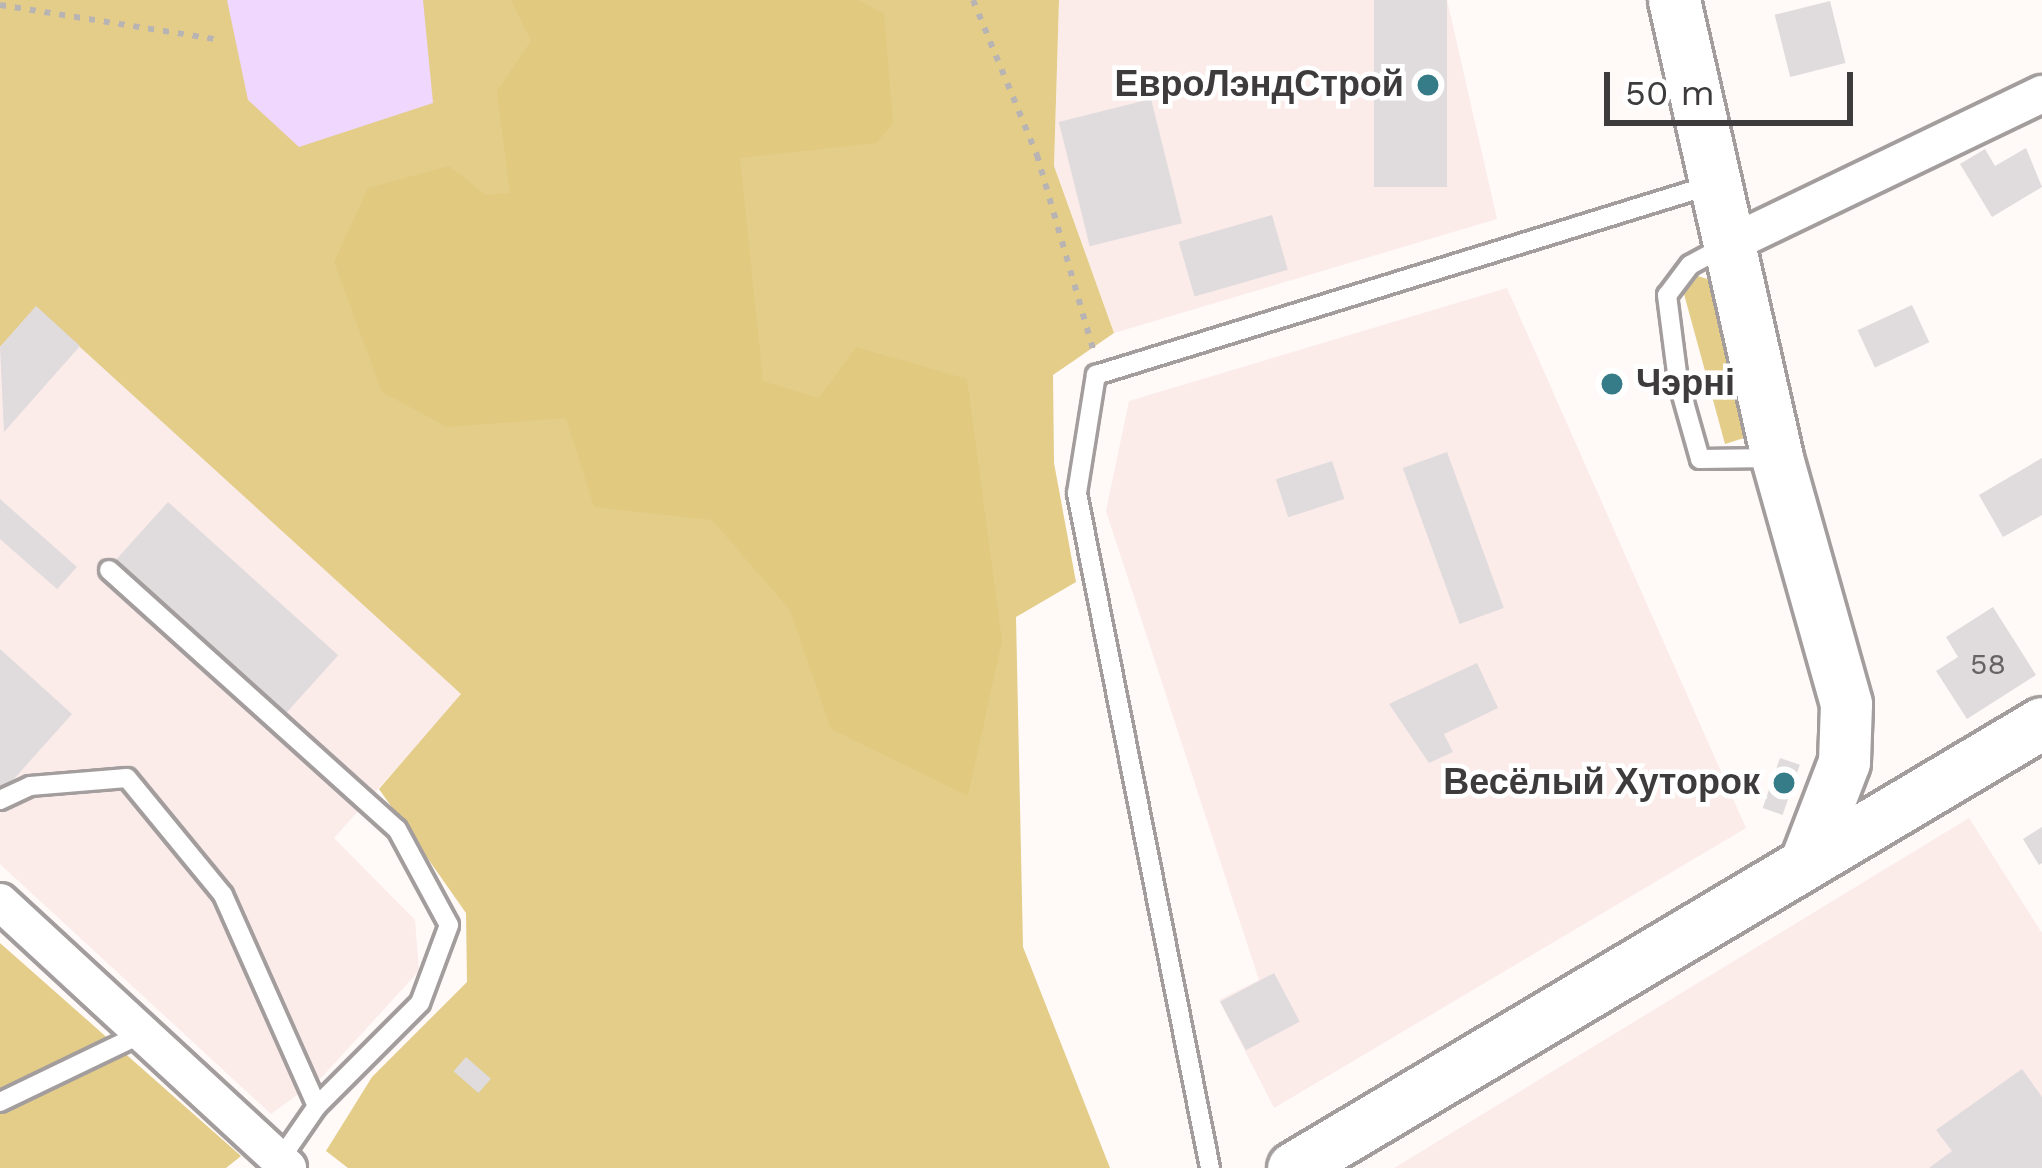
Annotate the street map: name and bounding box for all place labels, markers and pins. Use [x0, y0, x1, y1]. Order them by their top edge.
place label: ЕвроЛэндСтрой [1114, 63, 1404, 107]
marker: ЕвроЛэндСтрой [1415, 72, 1441, 98]
place label: Чэрні [1636, 362, 1735, 406]
marker: Чэрні [1599, 371, 1625, 397]
place label: Весёлый Хуторок [1443, 761, 1760, 805]
marker: Весёлый Хуторок [1771, 770, 1797, 796]

